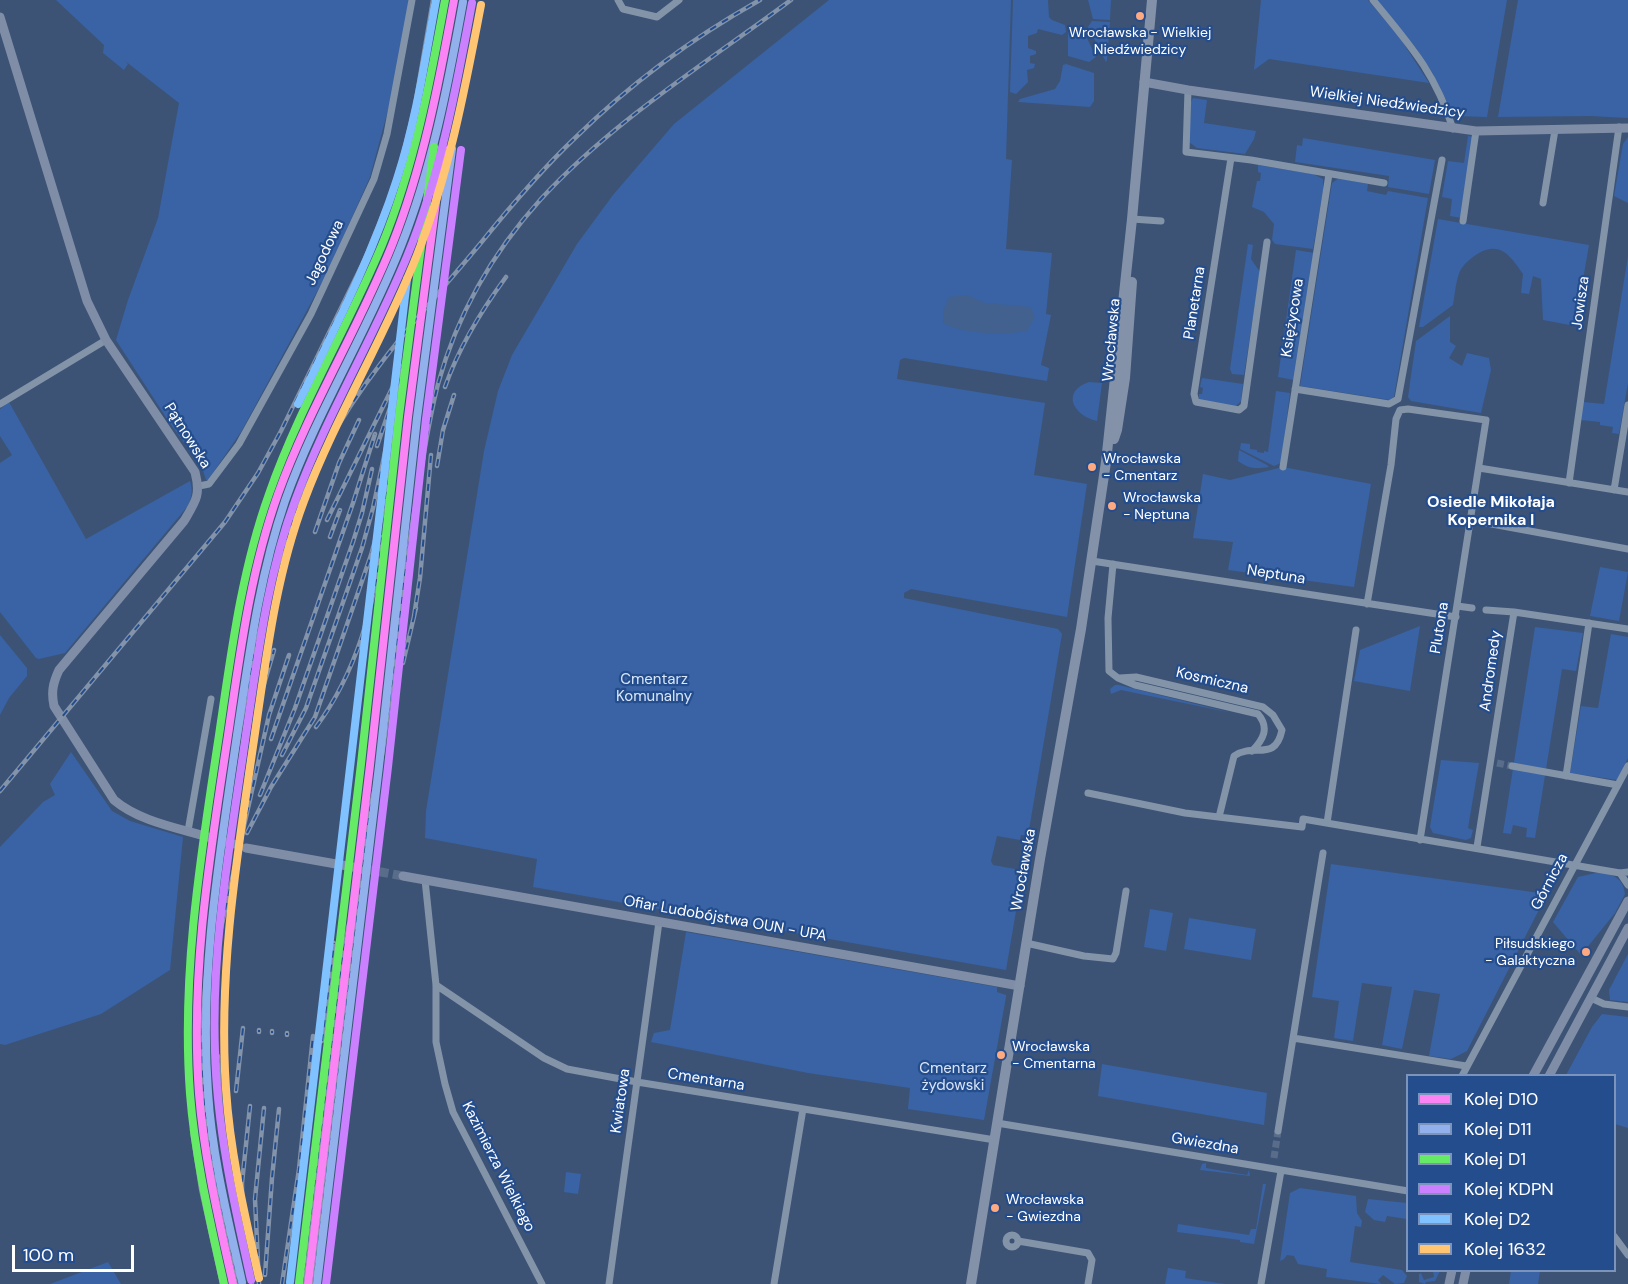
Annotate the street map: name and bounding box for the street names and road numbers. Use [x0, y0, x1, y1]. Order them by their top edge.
street label: Wielkiej Niedźwiedzicy [1308, 83, 1466, 123]
street label: Jagodowa [302, 217, 348, 289]
street label: Planetarna [1180, 265, 1210, 341]
street label: Jowisza [1568, 275, 1594, 331]
street label: Księżycowa [1278, 277, 1308, 359]
street label: Wrocławska [1099, 298, 1125, 382]
street label: Pątnowska [160, 400, 214, 472]
street label: Neptuna [1245, 561, 1307, 589]
street label: Plutona [1427, 601, 1453, 655]
street label: Andromedy [1476, 629, 1506, 713]
street label: Kosmiczna [1174, 664, 1250, 698]
street label: Wrocławska [1008, 827, 1040, 913]
street label: Górnicza [1528, 851, 1572, 913]
street label: Ofiar Ludobójstwa OUN - UPA [622, 892, 828, 946]
street label: Cmentarna [666, 1065, 746, 1095]
street label: Kwiatowa [608, 1068, 634, 1134]
street label: Kazimierza Wielkiego [457, 1099, 539, 1235]
street label: Gwiezdna [1170, 1129, 1240, 1159]

